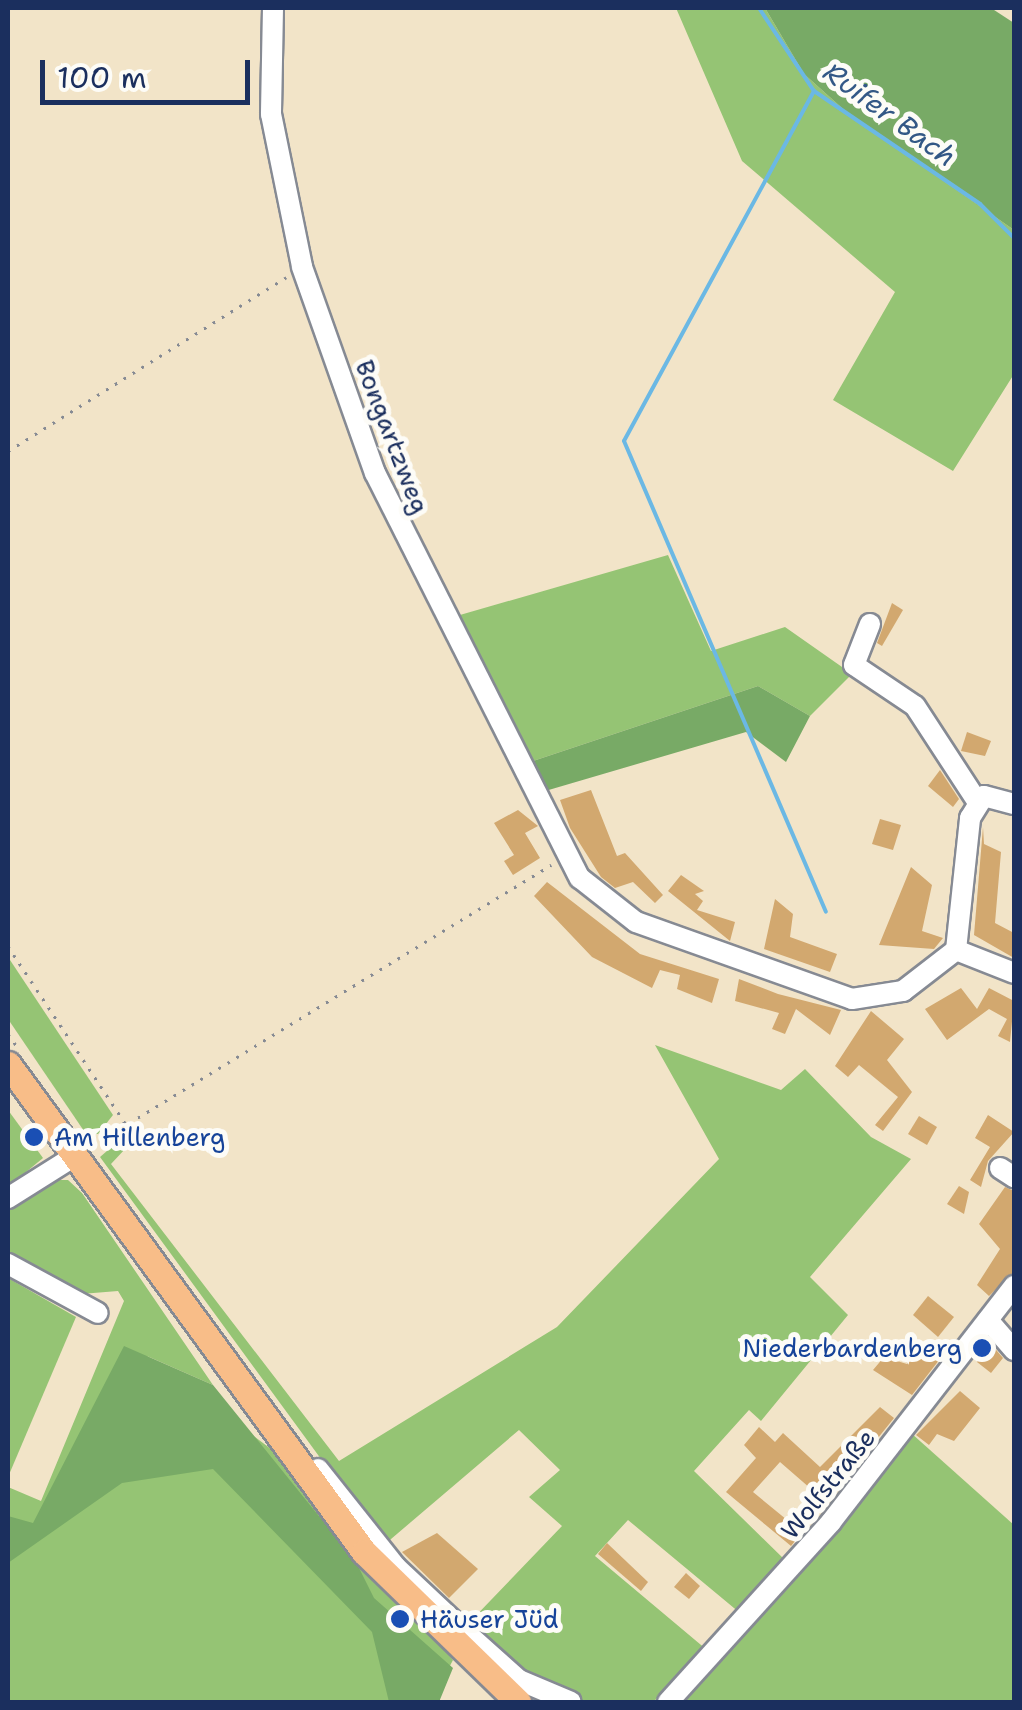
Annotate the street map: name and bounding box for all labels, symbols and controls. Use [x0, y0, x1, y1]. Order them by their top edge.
scale bar [45, 40, 255, 102]
water label: Ruifer Bach [817, 55, 963, 173]
text: 100 m [57, 57, 147, 98]
street label: Bongartzweg [349, 356, 435, 518]
place label: Am Hillenberg [54, 1122, 225, 1152]
marker: Am Hillenberg [23, 1126, 45, 1148]
place label: Niederbardenberg [742, 1333, 962, 1363]
marker: Niederbardenberg [971, 1337, 993, 1359]
street label: Wolfstraße [775, 1423, 881, 1545]
place label: Häuser Jüd [420, 1604, 559, 1634]
marker: Häuser Jüd [389, 1608, 411, 1630]

